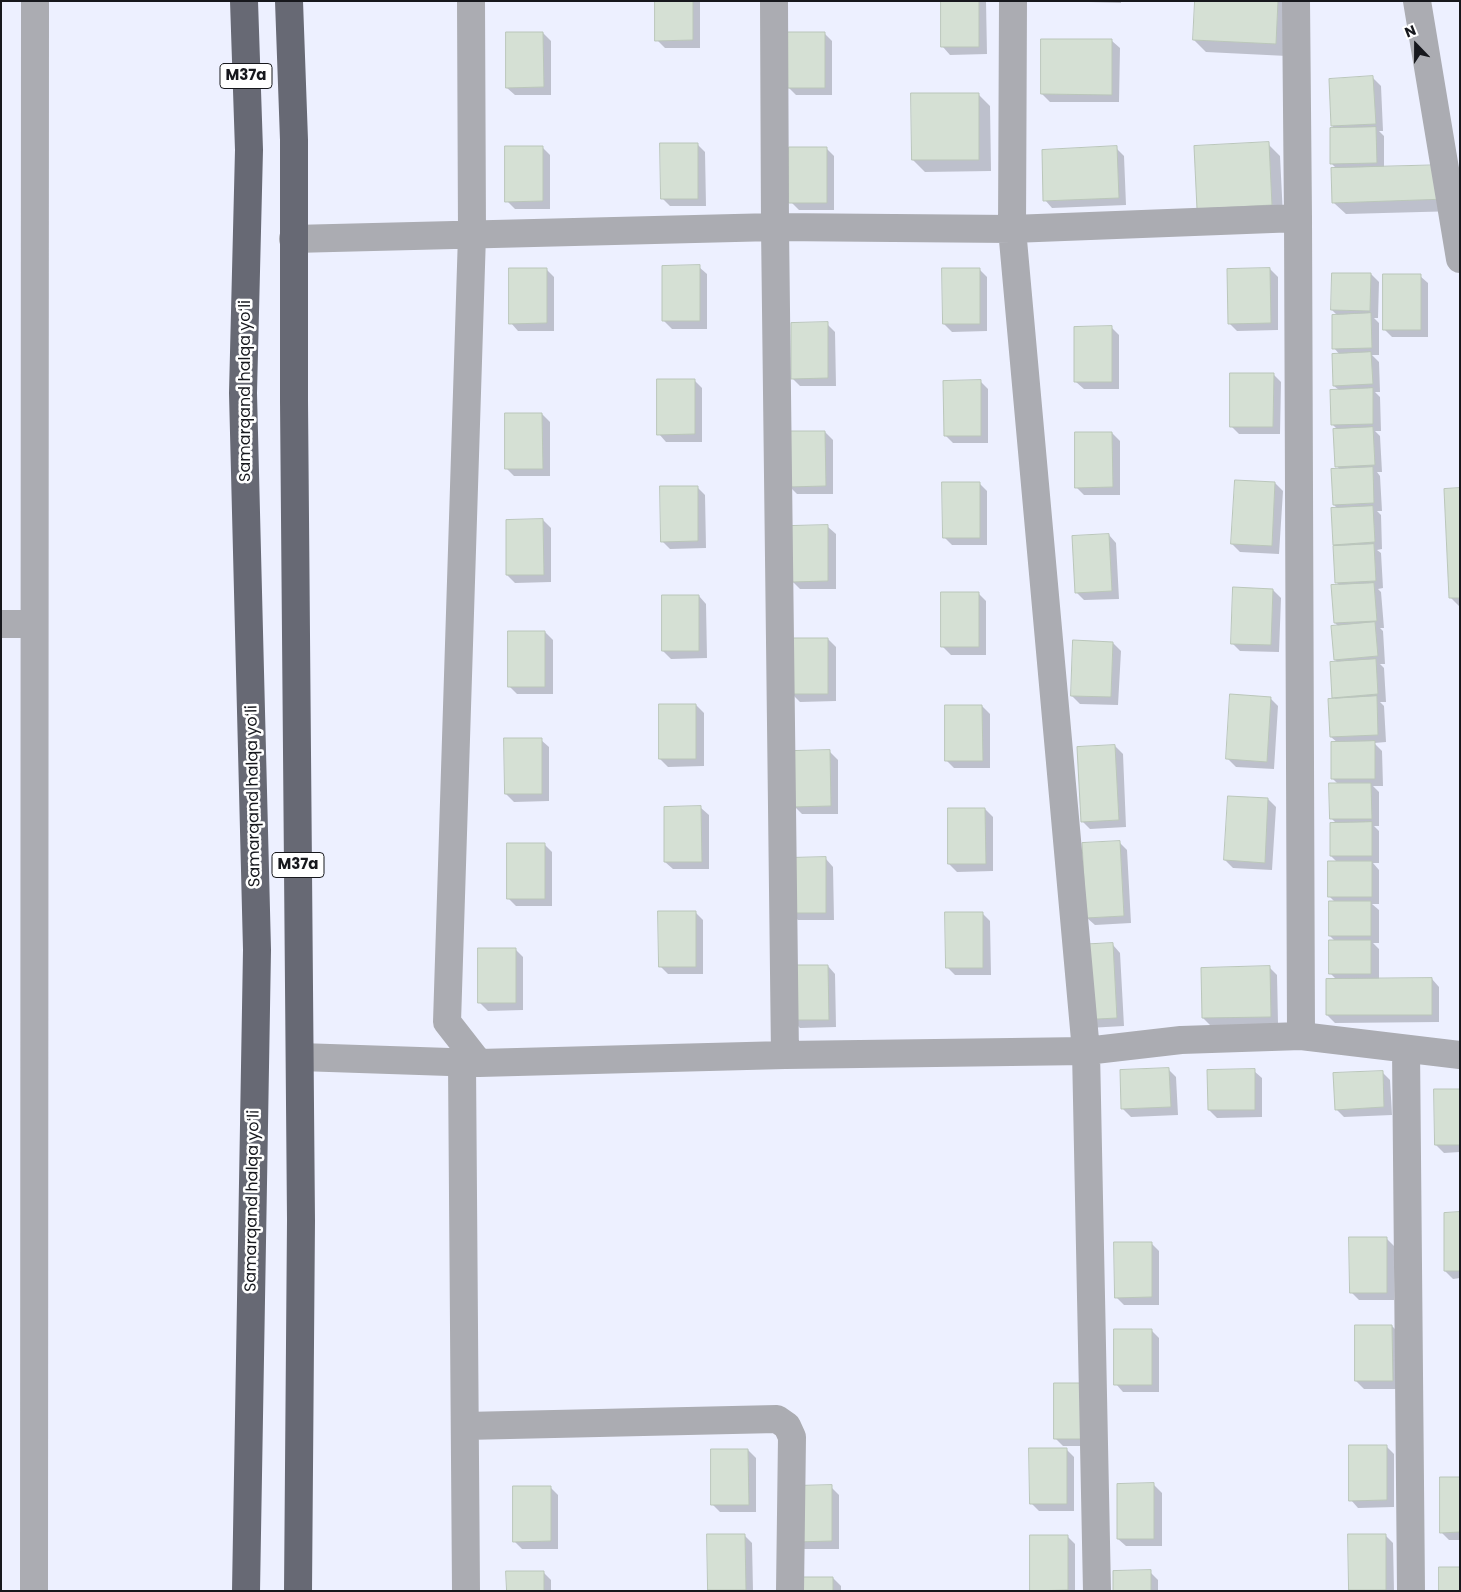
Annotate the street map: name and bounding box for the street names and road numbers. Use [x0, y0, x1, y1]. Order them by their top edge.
road number: M37a [220, 64, 272, 88]
street label: Samarqand halqa yoʻli [236, 300, 256, 482]
street label: Samarqand halqa yoʻli [243, 705, 265, 887]
road number: M37a [272, 852, 324, 878]
street label: Samarqand halqa yoʻli [242, 1110, 264, 1292]

